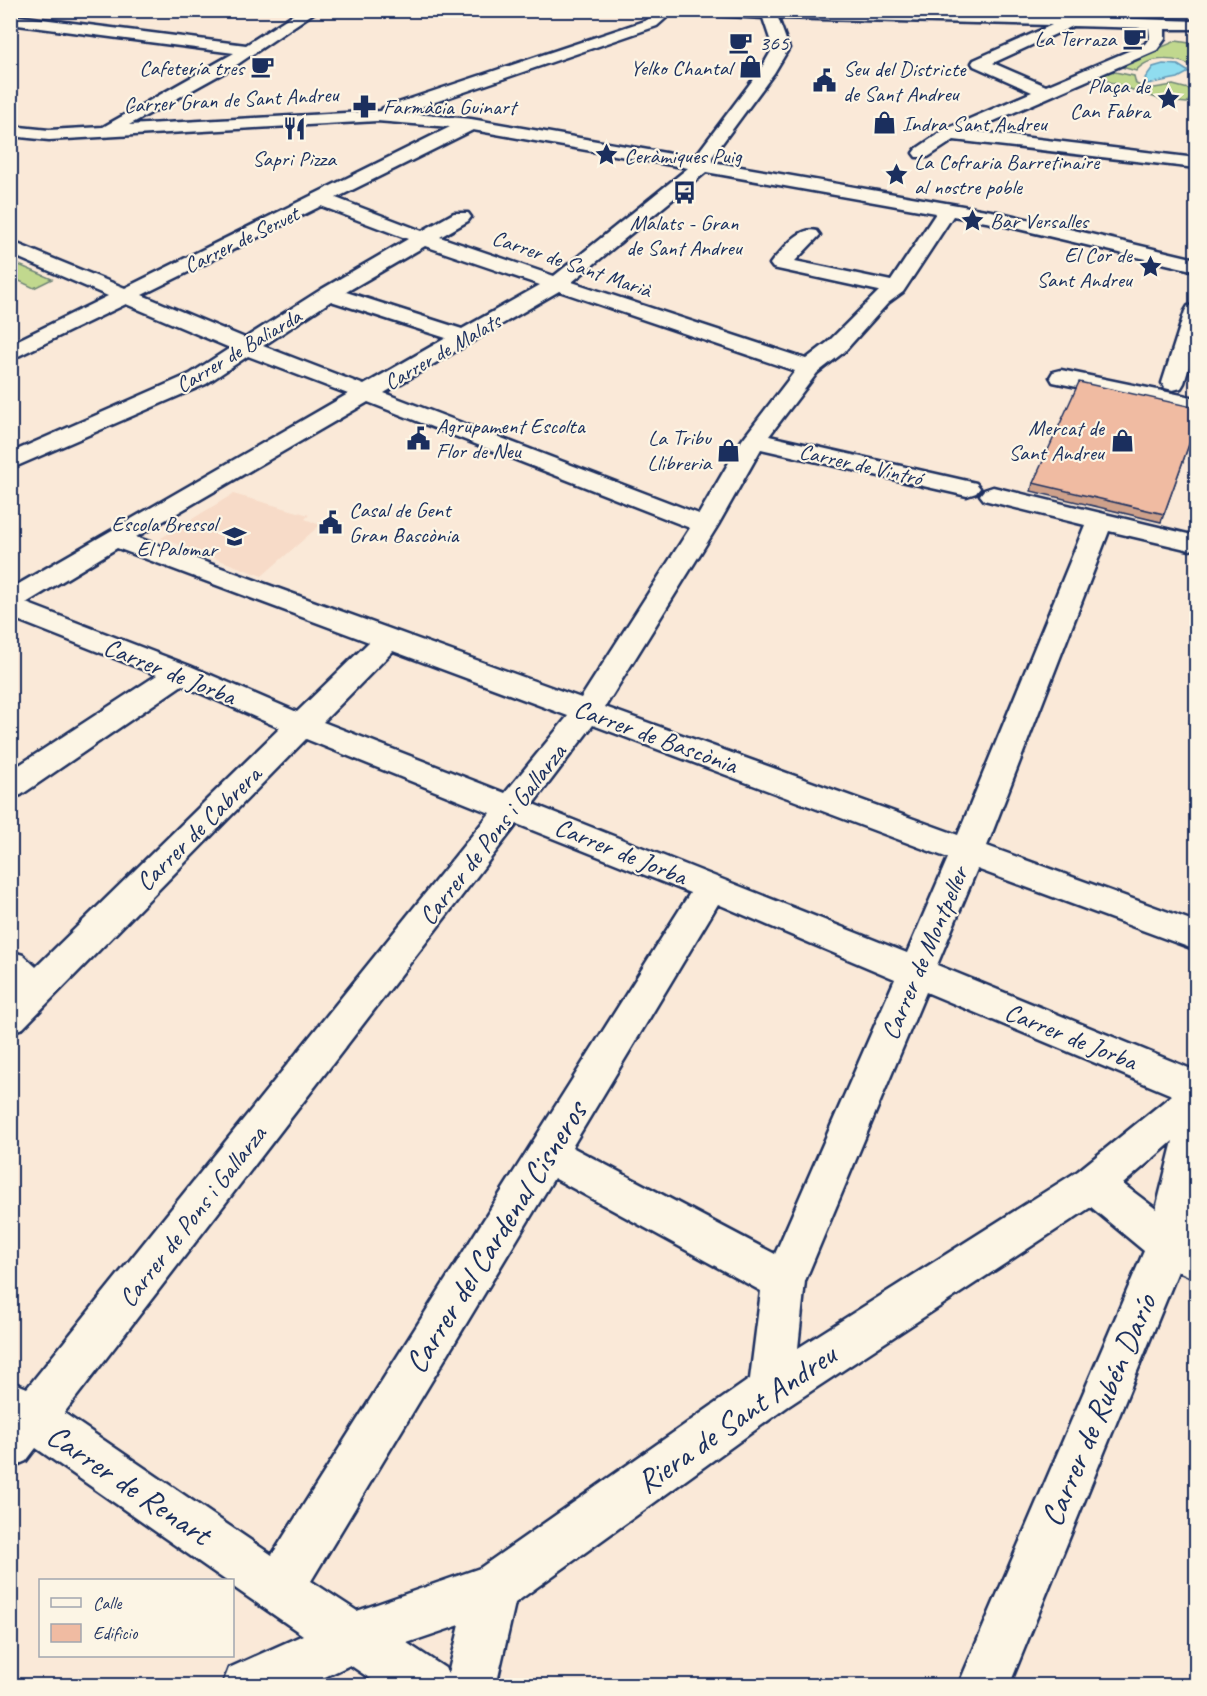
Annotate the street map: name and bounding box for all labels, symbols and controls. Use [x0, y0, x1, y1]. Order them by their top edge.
place label: La Terraza [1034, 25, 1117, 53]
cafe icon: La Terraza [1121, 25, 1147, 51]
cafe icon: 365 [728, 29, 754, 55]
place label: 365 [759, 29, 790, 57]
place label: Cafetería tres [139, 54, 246, 82]
cafe icon: Cafetería tres [249, 54, 275, 80]
place label: Yelko Chantal [630, 54, 736, 82]
shop icon: Yelko Chantal [737, 54, 763, 80]
place label: Seu del Districte de Sant Andreu [843, 55, 967, 108]
public building icon: Seu del Districte de Sant Andreu [812, 68, 838, 94]
place label: Plaça de Can Fabra [1070, 72, 1152, 125]
street label: Carrer Gran de Sant Andreu [123, 80, 341, 120]
place icon: Plaça de Can Fabra [1155, 85, 1181, 111]
pharmacy icon: Farmàcia Guinart [352, 93, 378, 119]
place label: Farmàcia Guinart [383, 93, 519, 121]
shop icon: Indra Sant Andreu [871, 110, 897, 136]
place label: Indra Sant Andreu [902, 110, 1049, 138]
restaurant icon: Sapri Pizza [281, 116, 307, 142]
place icon: Ceràmiques Puig [593, 142, 619, 168]
place label: Ceràmiques Puig [624, 142, 743, 170]
place label: Sapri Pizza [252, 145, 337, 173]
place label: La Cofraria Barretinaire al nostre poble [914, 148, 1101, 201]
place icon: La Cofraria Barretinaire al nostre poble [883, 161, 909, 187]
bus stop icon: Malats - Gran de Sant Andreu [671, 180, 697, 206]
street label: Carrer de Servet [179, 199, 306, 280]
place icon: Bar Versalles [959, 207, 985, 233]
place label: Bar Versalles [990, 207, 1091, 235]
place label: Malats - Gran de Sant Andreu [626, 209, 744, 262]
street label: Carrer de Sant Marià [489, 224, 656, 305]
place label: El Cor de Sant Andreu [1037, 241, 1134, 294]
place icon: El Cor de Sant Andreu [1137, 254, 1163, 280]
street label: Carrer de Baliarda [171, 302, 308, 399]
street label: Carrer de Malats [379, 306, 508, 397]
place label: Agrupament Escolta Flor de Neu [436, 412, 586, 465]
place label: Mercat de Sant Andreu [1009, 414, 1106, 467]
place label: La Tribu Llibreria [647, 424, 713, 477]
public building icon: Agrupament Escolta Flor de Neu [405, 425, 431, 451]
shop icon: Mercat de Sant Andreu [1109, 427, 1135, 453]
shop icon: La Tribu Llibreria [716, 437, 742, 463]
street label: Carrer de Vintró [797, 437, 928, 493]
place label: Casal de Gent Gran Bascònia [349, 496, 460, 549]
public building icon: Casal de Gent Gran Bascònia [318, 509, 344, 535]
place label: Escola Bressol El Palomar [112, 510, 221, 563]
school or university icon: Escola Bressol El Palomar [222, 523, 248, 549]
street label: Carrer de Jorba [99, 630, 242, 713]
street label: Carrer de Bascònia [570, 692, 743, 782]
street label: Carrer de Pons i Gallarza [411, 736, 574, 932]
street label: Carrer de Cabrera [129, 757, 270, 898]
street label: Carrer de Jorba [550, 810, 693, 893]
street label: Carrer de Montpeller [873, 859, 977, 1045]
street label: Carrer de Jorba [1000, 995, 1143, 1078]
street label: Carrer del Cardenal Cisneros [395, 1091, 597, 1381]
street label: Carrer de Pons i Gallarza [111, 1118, 274, 1314]
street label: Carrer de Rubén Darío [1031, 1286, 1167, 1532]
street label: Riera de Sant Andreu [628, 1333, 846, 1502]
street label: Carrer de Renart [39, 1415, 221, 1556]
legend [39, 1579, 234, 1657]
text: Calle [93, 1592, 122, 1614]
text: Edificio [93, 1622, 139, 1644]

